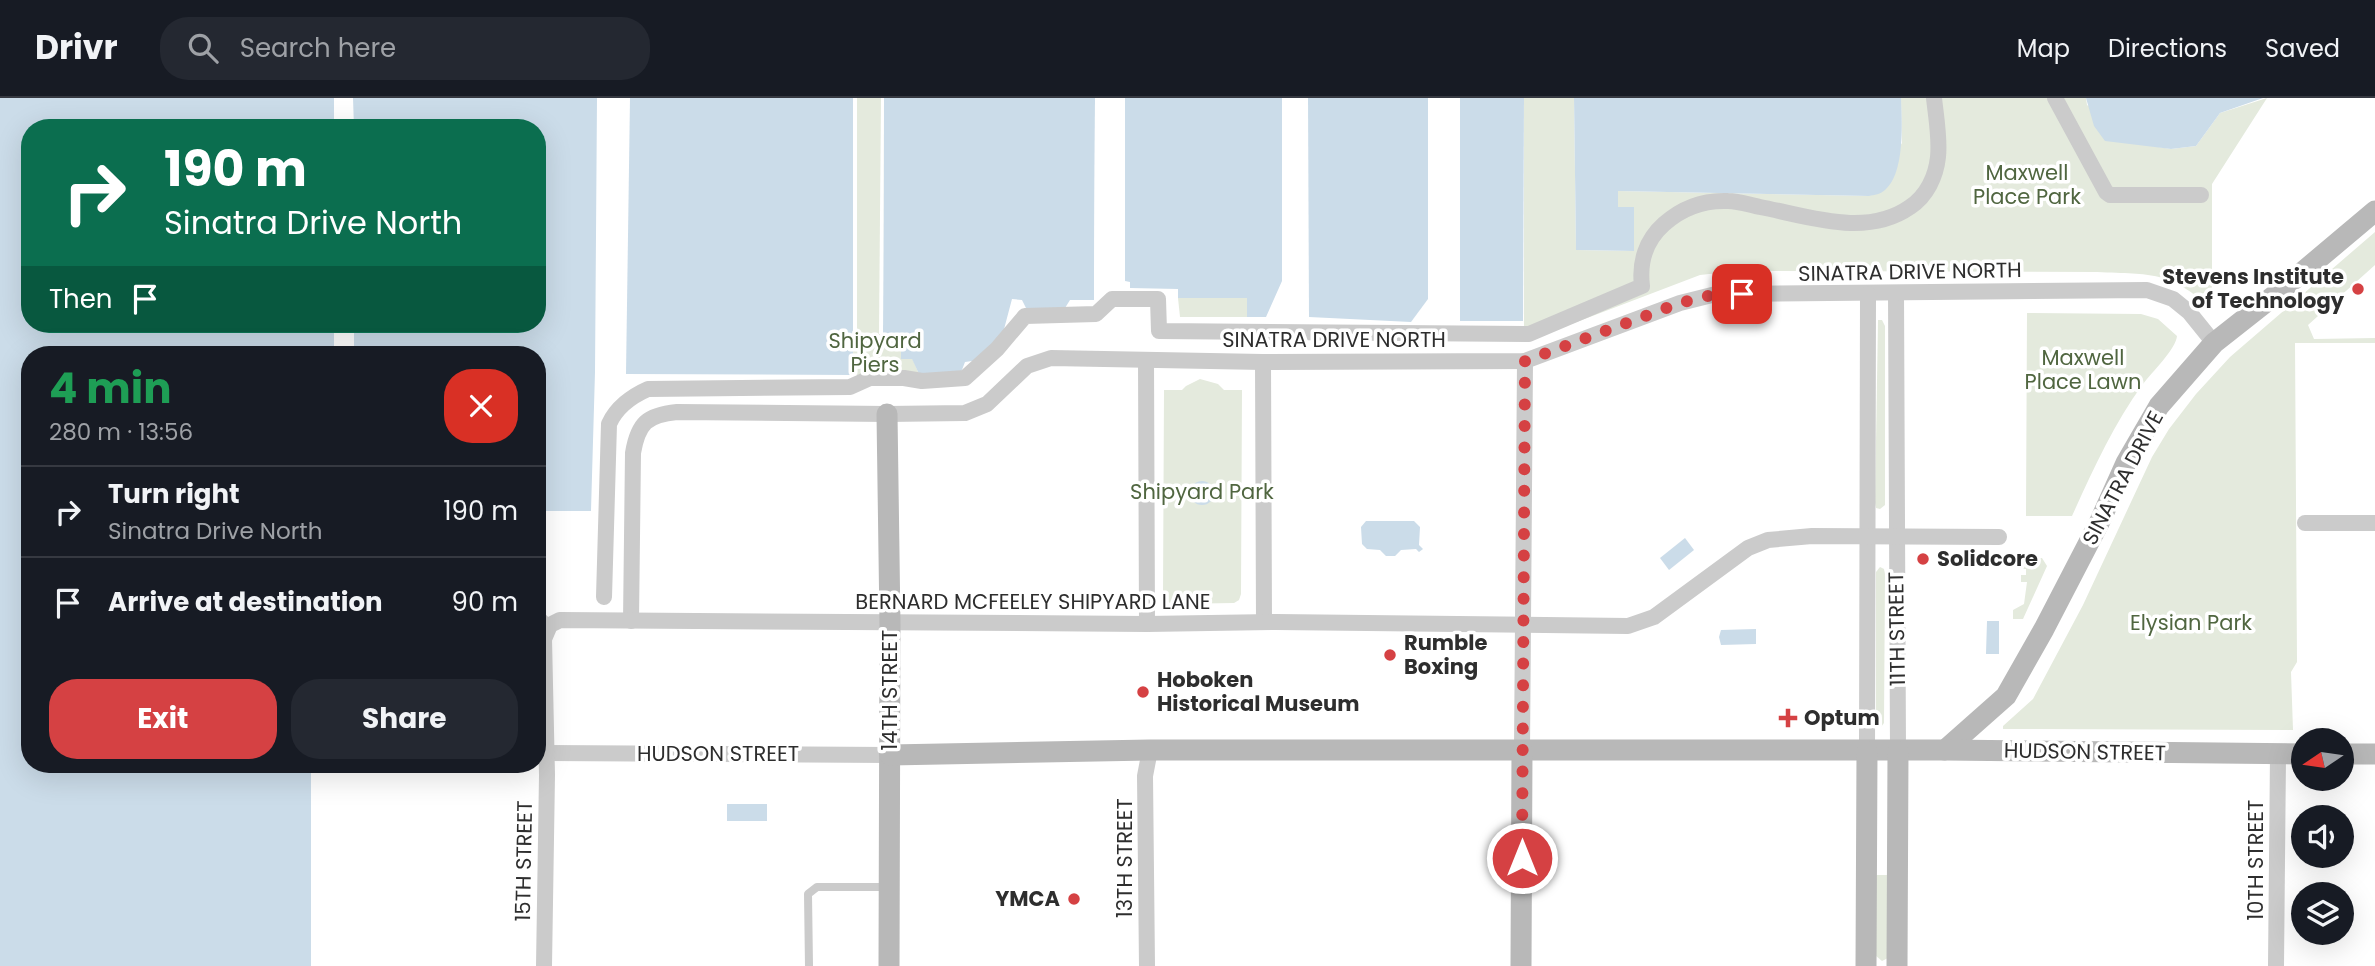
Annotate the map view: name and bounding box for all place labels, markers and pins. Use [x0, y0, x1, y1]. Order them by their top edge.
place label: Stevens Institute of Technology [2162, 262, 2345, 315]
pin [1712, 264, 1772, 324]
marker: Stevens Institute of Technology [2350, 281, 2366, 297]
place label: Solidcore [1937, 544, 2038, 573]
marker: Solidcore [1915, 551, 1931, 567]
place label: Rumble Boxing [1404, 628, 1488, 681]
marker: Rumble Boxing [1382, 647, 1398, 663]
place label: Hoboken Historical Museum [1157, 665, 1359, 718]
marker: Hoboken Historical Museum [1135, 684, 1151, 700]
place label: Optum [1804, 703, 1880, 732]
marker: Optum [1778, 708, 1798, 728]
place label: YMCA [995, 884, 1061, 913]
marker: YMCA [1066, 891, 1082, 907]

